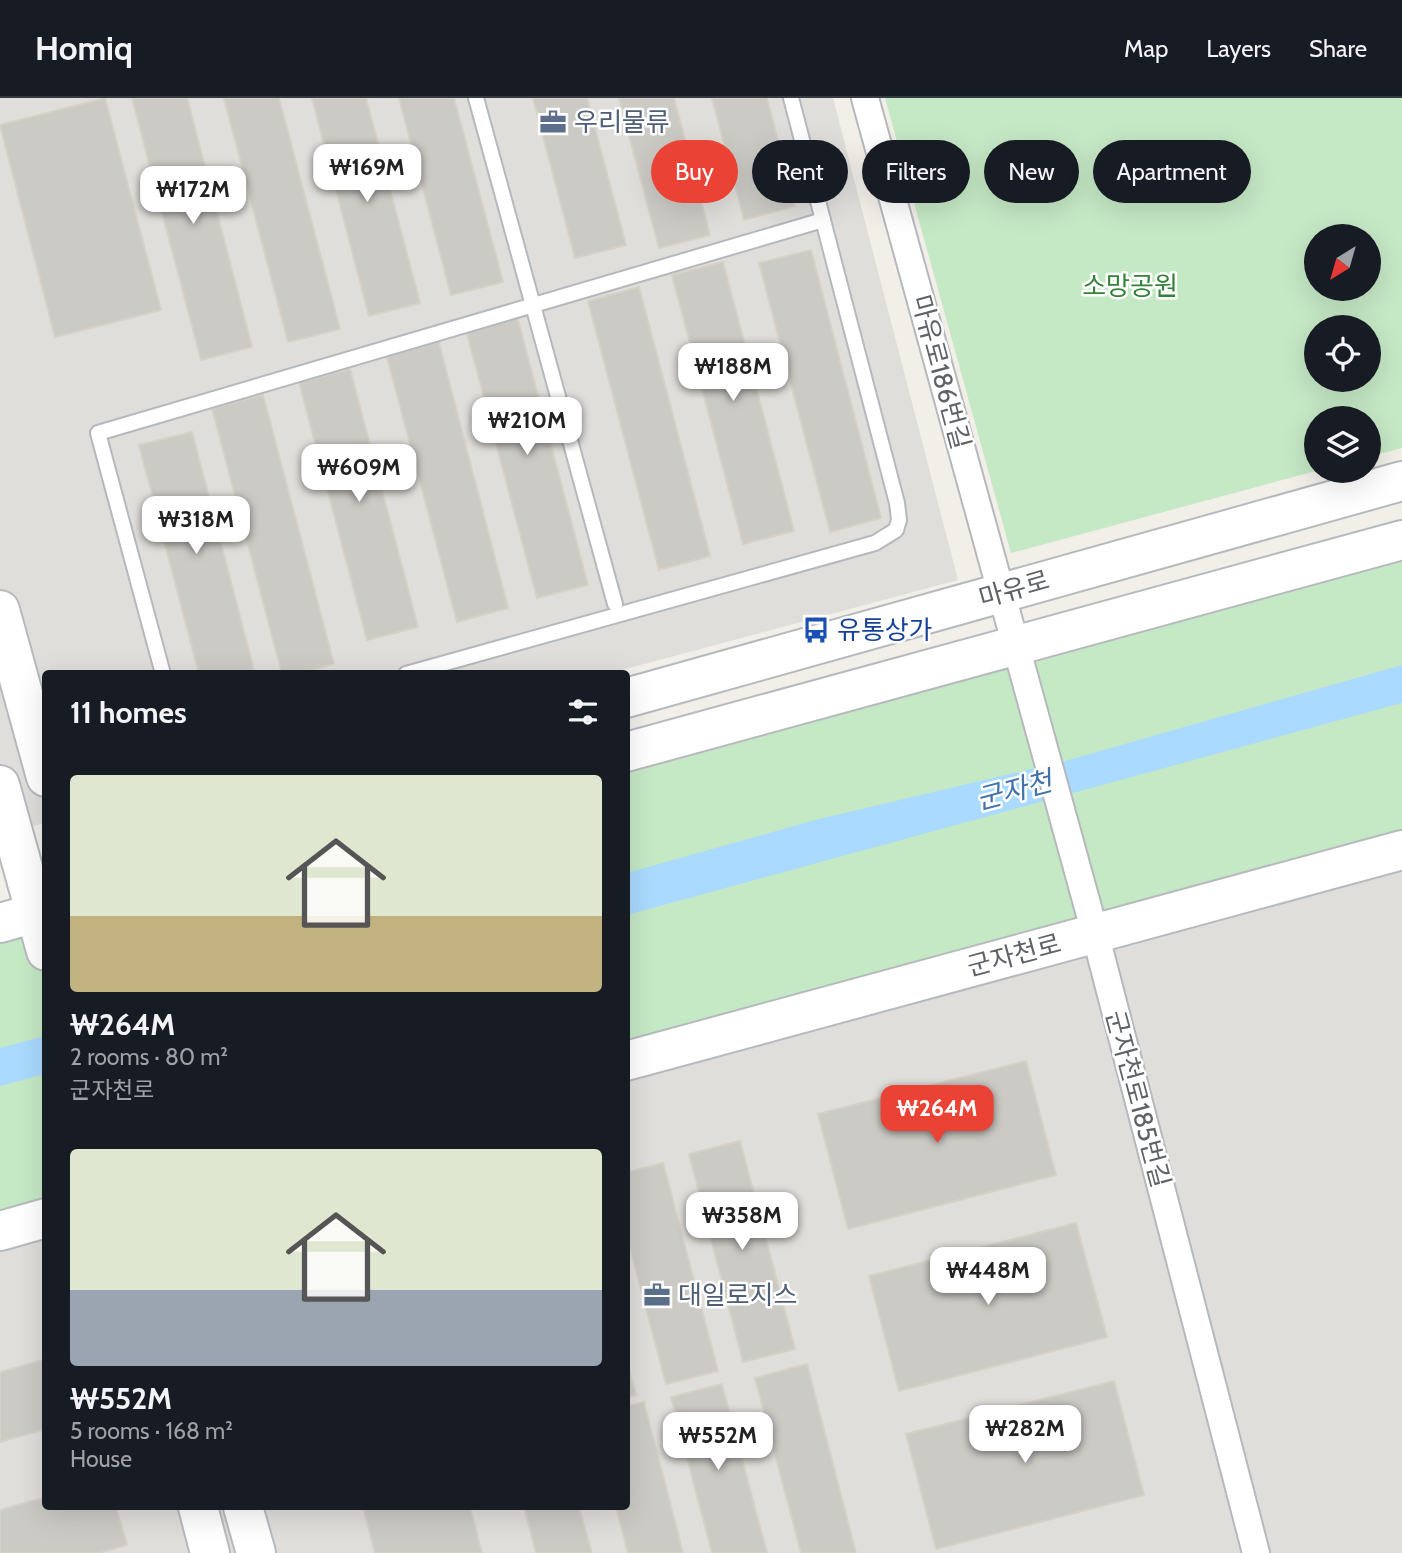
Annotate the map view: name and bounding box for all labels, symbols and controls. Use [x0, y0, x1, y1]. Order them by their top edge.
text: Homiq [35, 28, 133, 68]
text: Map [1124, 34, 1168, 63]
text: Layers [1206, 34, 1271, 63]
text: Share [1309, 34, 1367, 63]
place label: 우리물류 [574, 106, 670, 138]
office icon: 우리물류 [538, 107, 568, 137]
chip: Buy [651, 140, 738, 203]
chip: Rent [752, 140, 848, 203]
chip: Filters [862, 140, 970, 203]
chip: New [984, 140, 1079, 203]
chip: Apartment [1093, 140, 1251, 203]
pin: ₩169M [318, 144, 416, 204]
text: ₩169M [329, 153, 405, 181]
pin: ₩172M [144, 166, 242, 226]
text: ₩172M [156, 175, 230, 203]
north arrow [1304, 224, 1381, 301]
map controls [1304, 224, 1381, 483]
park label: 소망공원 [1082, 270, 1178, 302]
street label: 마유로186번길 [905, 291, 977, 453]
button: locate [1304, 315, 1381, 392]
pin: ₩188M [684, 344, 782, 403]
text: ₩188M [694, 352, 772, 380]
pin: ₩210M [478, 398, 576, 457]
text: ₩210M [488, 406, 566, 434]
button: layers [1304, 406, 1381, 483]
pin: ₩609M [310, 444, 408, 504]
text: ₩609M [317, 453, 401, 481]
pin: ₩318M [147, 496, 245, 556]
text: ₩318M [158, 505, 234, 533]
street label: 마유로 [975, 564, 1053, 614]
place label: 유통상가 [837, 614, 933, 646]
bus stop icon: 유통상가 [801, 615, 831, 645]
icon: filters [564, 693, 602, 731]
text: 11 homes [70, 694, 187, 731]
water label: 군자천 [972, 763, 1059, 816]
icon: home [273, 820, 399, 946]
street label: 군자천로 [964, 927, 1064, 983]
text: ₩264M [70, 1006, 175, 1043]
street label: 군자천로185번길 [1099, 1007, 1177, 1191]
text: 2 rooms · 80 m² [70, 1043, 228, 1071]
text: 군자천로 [70, 1076, 155, 1104]
pin: ₩264M [888, 1086, 986, 1145]
text: ₩264M [897, 1094, 977, 1122]
pin: ₩358M [693, 1192, 791, 1252]
icon: home [273, 1194, 399, 1320]
text: ₩358M [702, 1201, 782, 1229]
pin: ₩448M [939, 1248, 1037, 1307]
text: ₩448M [946, 1256, 1030, 1284]
place label: 대일로지스 [678, 1279, 798, 1311]
office icon: 대일로지스 [642, 1280, 672, 1310]
text: ₩552M [70, 1380, 172, 1417]
pin: ₩282M [976, 1406, 1074, 1465]
pin: ₩552M [669, 1412, 767, 1472]
text: ₩282M [985, 1414, 1065, 1442]
text: 5 rooms · 168 m² [70, 1417, 233, 1445]
text: ₩552M [679, 1421, 757, 1449]
text: House [70, 1445, 132, 1473]

